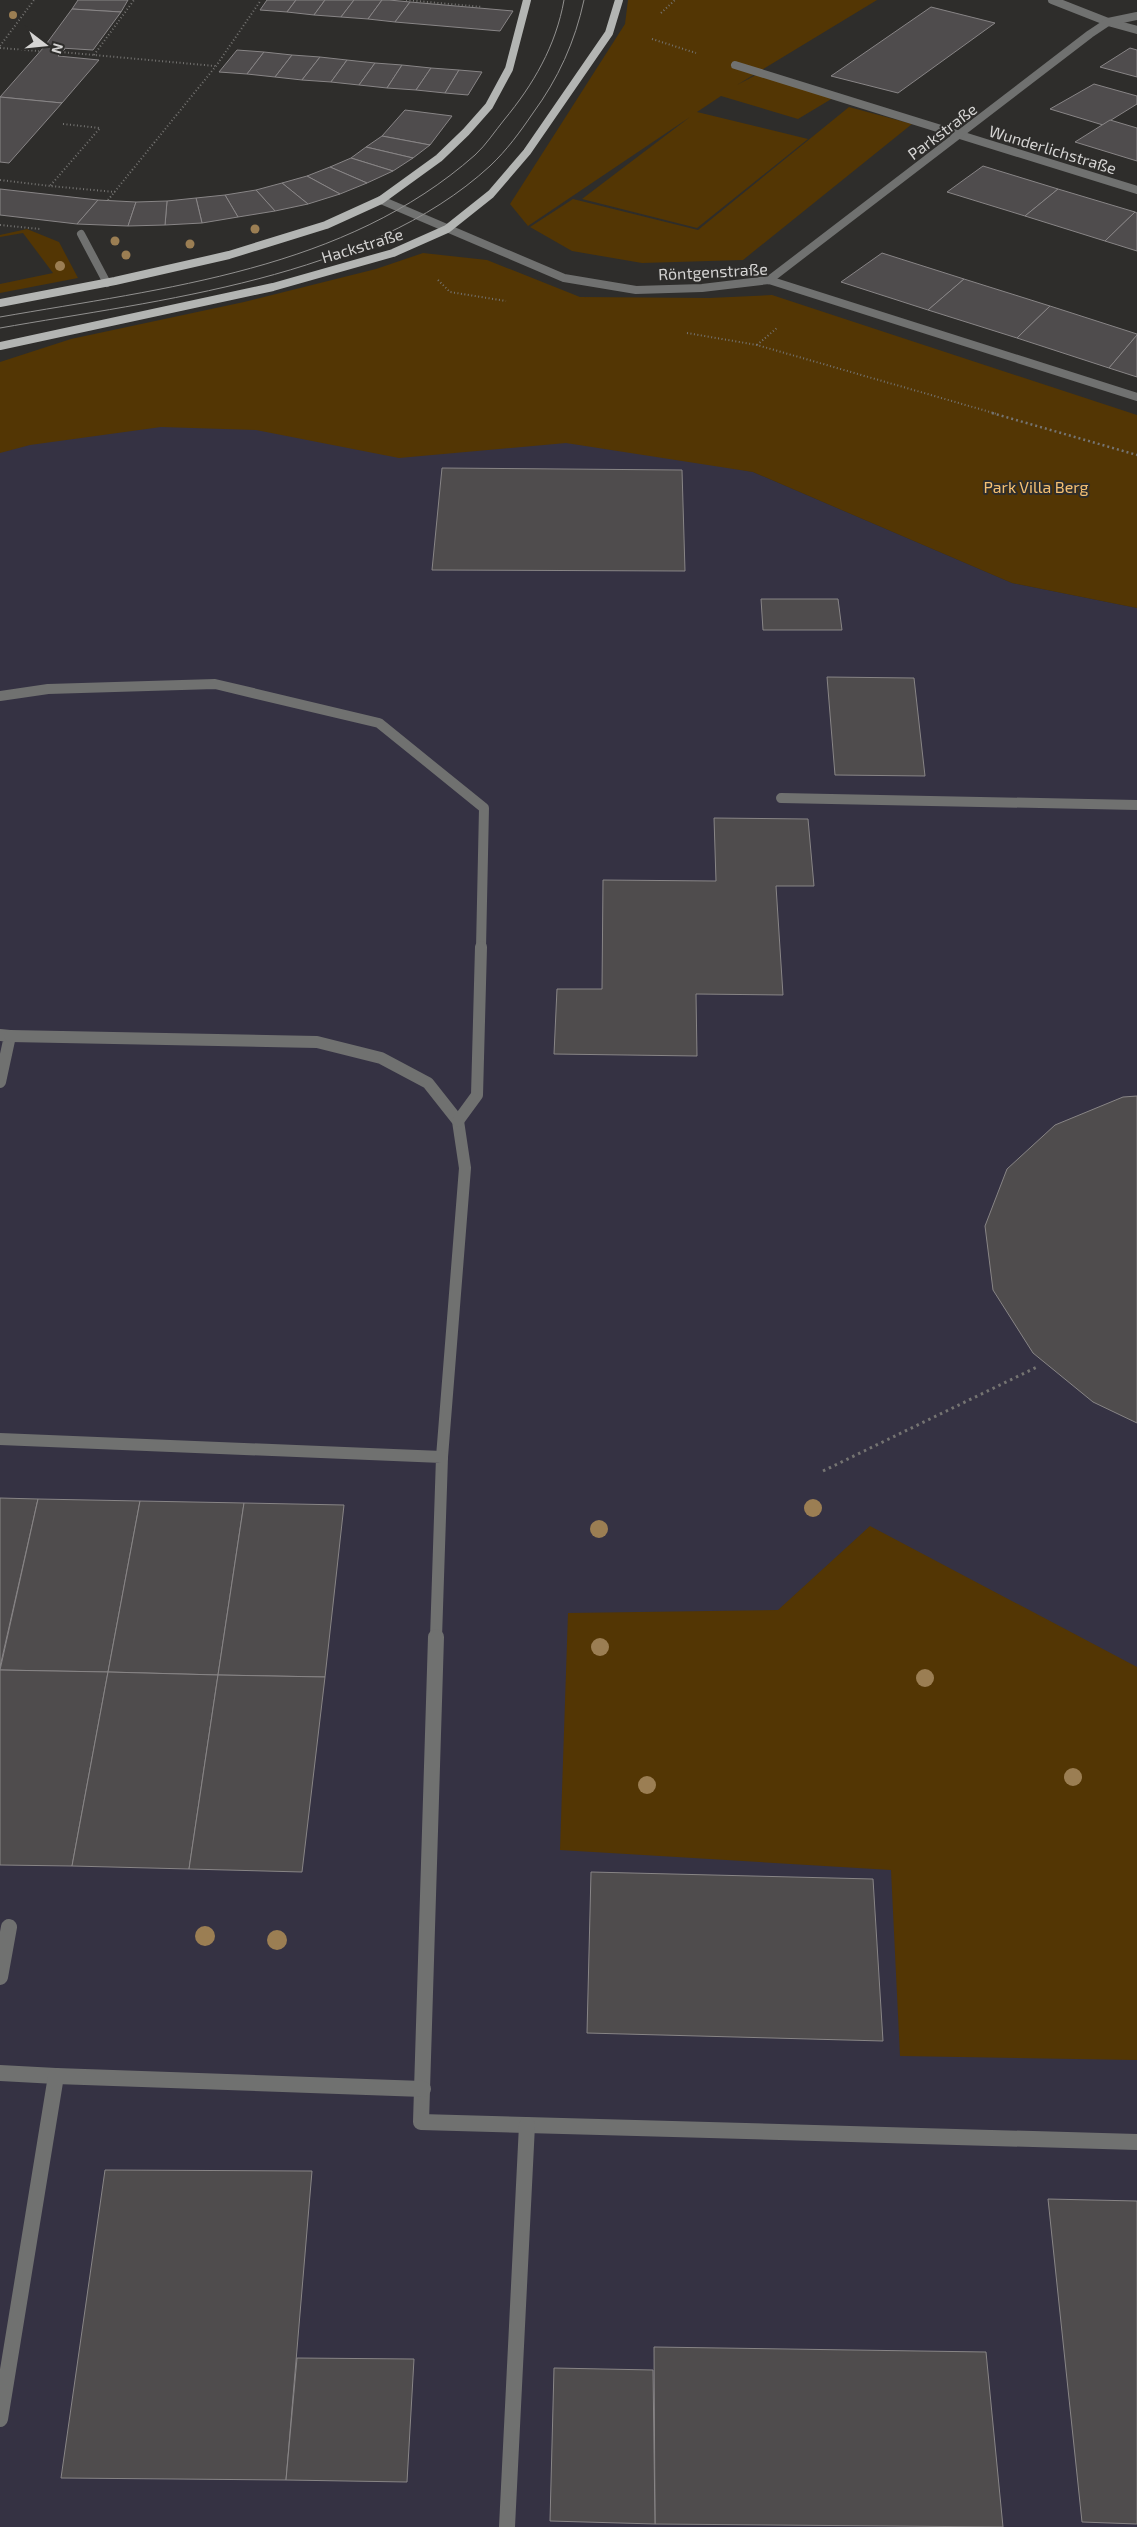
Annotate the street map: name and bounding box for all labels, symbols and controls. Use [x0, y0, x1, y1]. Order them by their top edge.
north arrow [20, 20, 70, 70]
text: N [48, 42, 68, 56]
street label: Parkstraße [904, 99, 980, 163]
street label: Wunderlichstraße [987, 121, 1119, 177]
street label: Hackstraße [319, 224, 405, 266]
street label: Röntgenstraße [658, 259, 768, 283]
park label: Park Villa Berg [983, 477, 1089, 496]

